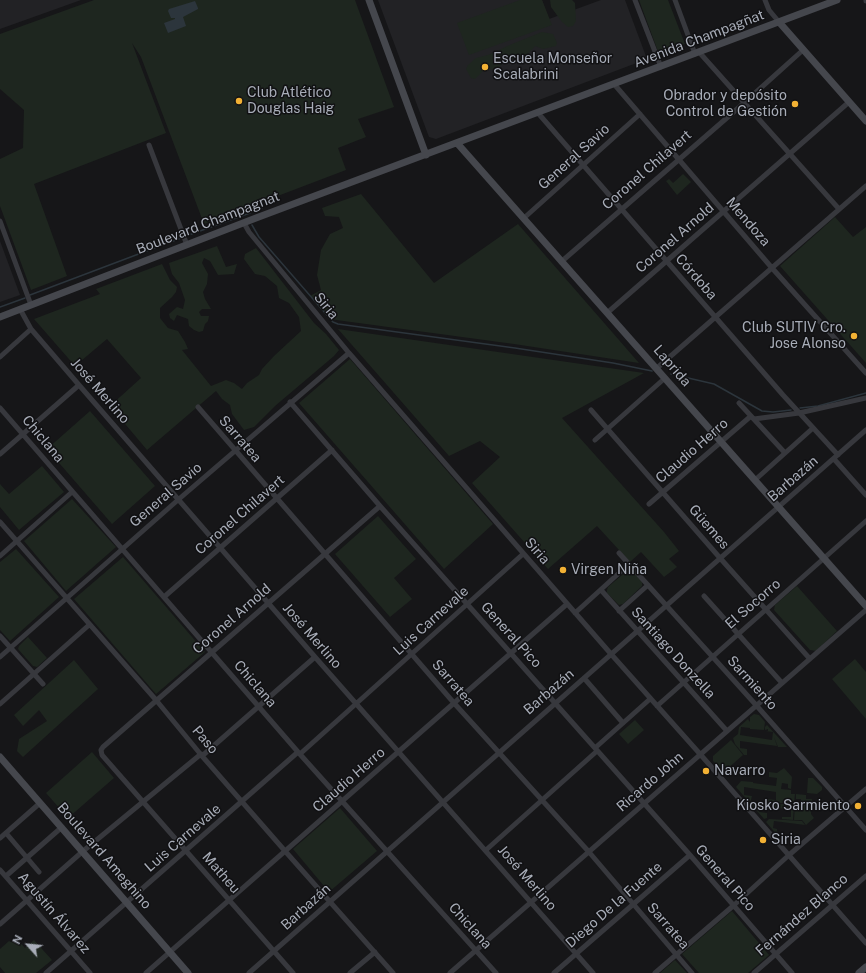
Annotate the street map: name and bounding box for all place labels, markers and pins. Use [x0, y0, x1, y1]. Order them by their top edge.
place label: Escuela Monseñor Scalabrini [493, 51, 612, 84]
marker: Escuela Monseñor Scalabrini [480, 62, 490, 72]
place label: Club Atlético Douglas Haig [247, 85, 334, 118]
place label: Obrador y depósito Control de Gestión [663, 88, 787, 120]
marker: Club Atlético Douglas Haig [234, 96, 244, 106]
marker: Obrador y depósito Control de Gestión [790, 99, 800, 109]
place label: Club SUTIV Cro. Jose Alonso [742, 320, 846, 352]
marker: Club SUTIV Cro. Jose Alonso [849, 331, 859, 341]
place label: Virgen Niña [571, 562, 647, 578]
marker: Virgen Niña [558, 565, 568, 575]
place label: Navarro [714, 763, 765, 779]
marker: Navarro [701, 766, 711, 776]
place label: Kiosko Sarmiento [736, 798, 850, 814]
marker: Kiosko Sarmiento [853, 801, 863, 811]
place label: Siria [771, 832, 801, 848]
marker: Siria [758, 835, 768, 845]

